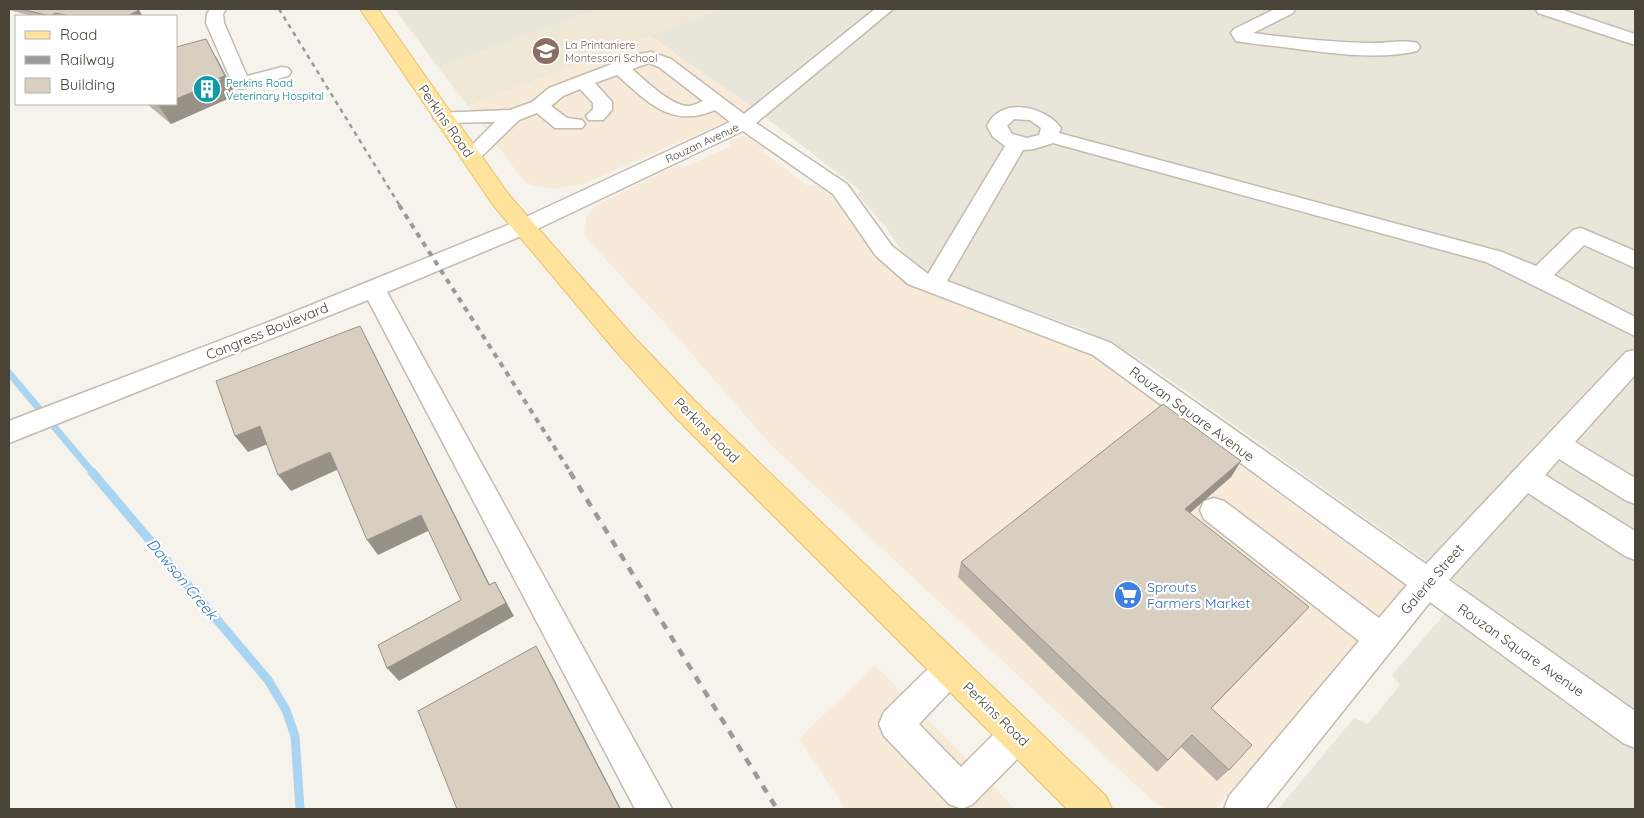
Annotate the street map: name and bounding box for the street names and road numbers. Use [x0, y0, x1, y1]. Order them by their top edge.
street label: Perkins Road [414, 81, 478, 161]
street label: Rouzan Avenue [663, 120, 741, 166]
street label: Congress Boulevard [203, 298, 331, 364]
street label: Rouzan Square Avenue [1126, 363, 1258, 466]
street label: Perkins Road [671, 394, 743, 466]
street label: Galerie Street [1396, 540, 1468, 618]
street label: Rouzan Square Avenue [1454, 600, 1588, 701]
street label: Perkins Road [959, 678, 1033, 750]

